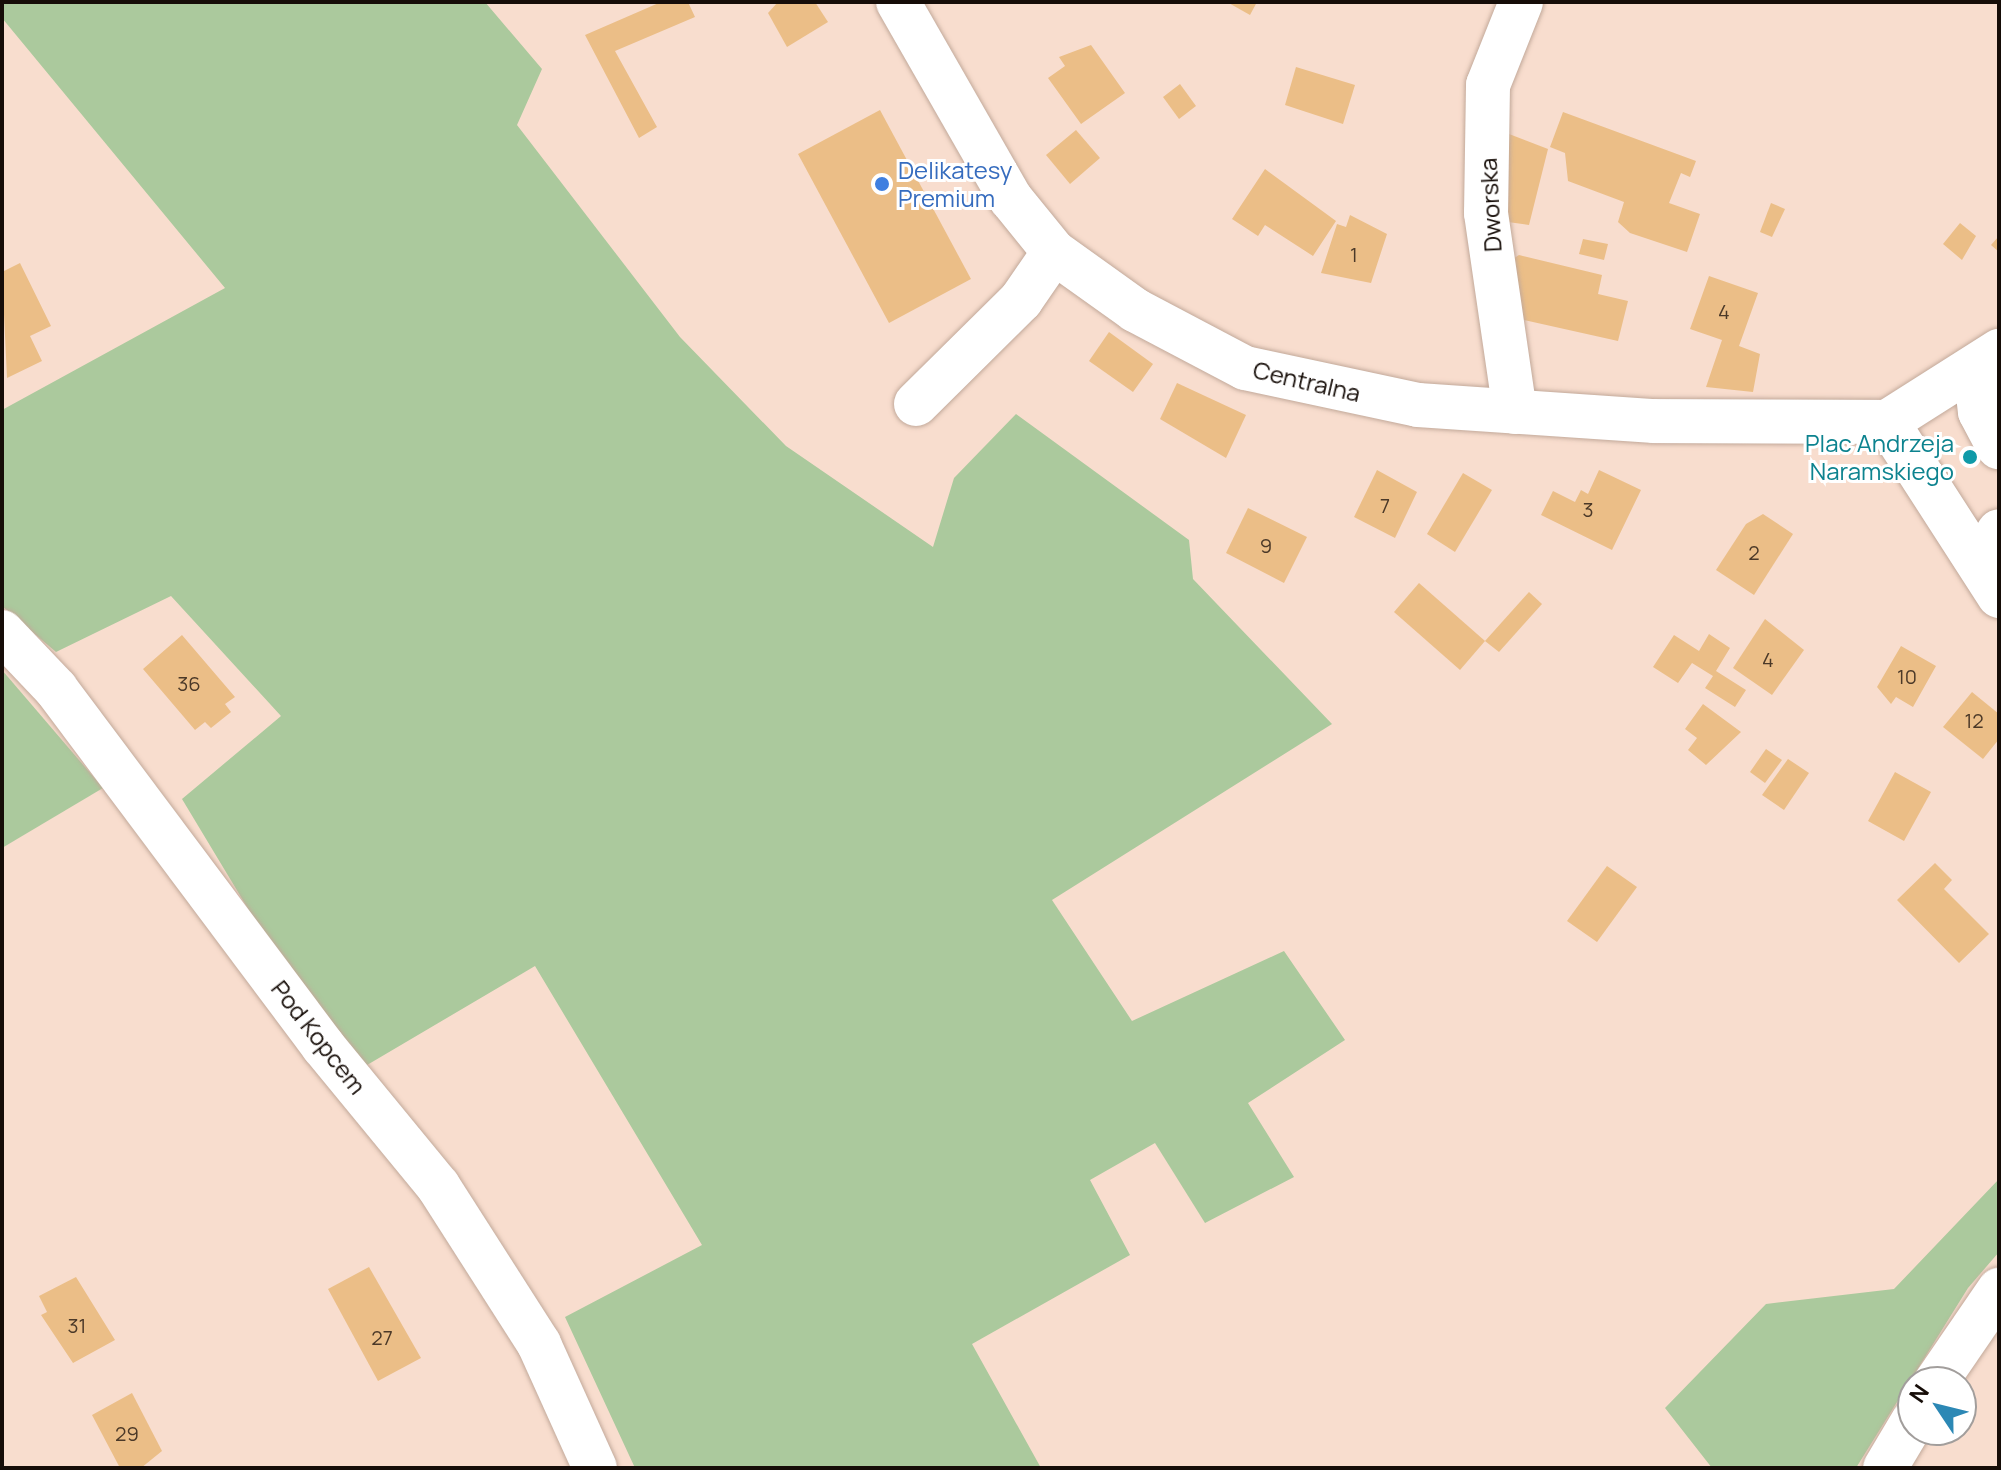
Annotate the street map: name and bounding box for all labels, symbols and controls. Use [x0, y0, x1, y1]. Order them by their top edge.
place label: Delikatesy Premium [898, 156, 1013, 212]
street label: Dworska [1473, 157, 1507, 253]
marker: Delikatesy Premium [873, 175, 891, 193]
house number: 1 [1350, 242, 1358, 266]
house number: 4 [1718, 299, 1730, 323]
street label: Centralna [1250, 355, 1364, 407]
place label: Plac Andrzeja Naramskiego [1805, 429, 1954, 485]
marker: Plac Andrzeja Naramskiego [1961, 448, 1979, 466]
house number: 7 [1380, 493, 1390, 517]
house number: 3 [1582, 497, 1594, 521]
house number: 9 [1260, 533, 1272, 557]
house number: 2 [1748, 540, 1760, 564]
house number: 4 [1762, 647, 1774, 671]
house number: 10 [1897, 664, 1917, 688]
house number: 36 [177, 671, 201, 695]
house number: 12 [1964, 708, 1984, 732]
street label: Pod Kopcem [266, 974, 372, 1100]
house number: 31 [68, 1313, 86, 1337]
house number: 27 [371, 1325, 393, 1349]
north arrow [1897, 1366, 1977, 1446]
text: N [1902, 1378, 1936, 1408]
house number: 29 [115, 1421, 139, 1445]

